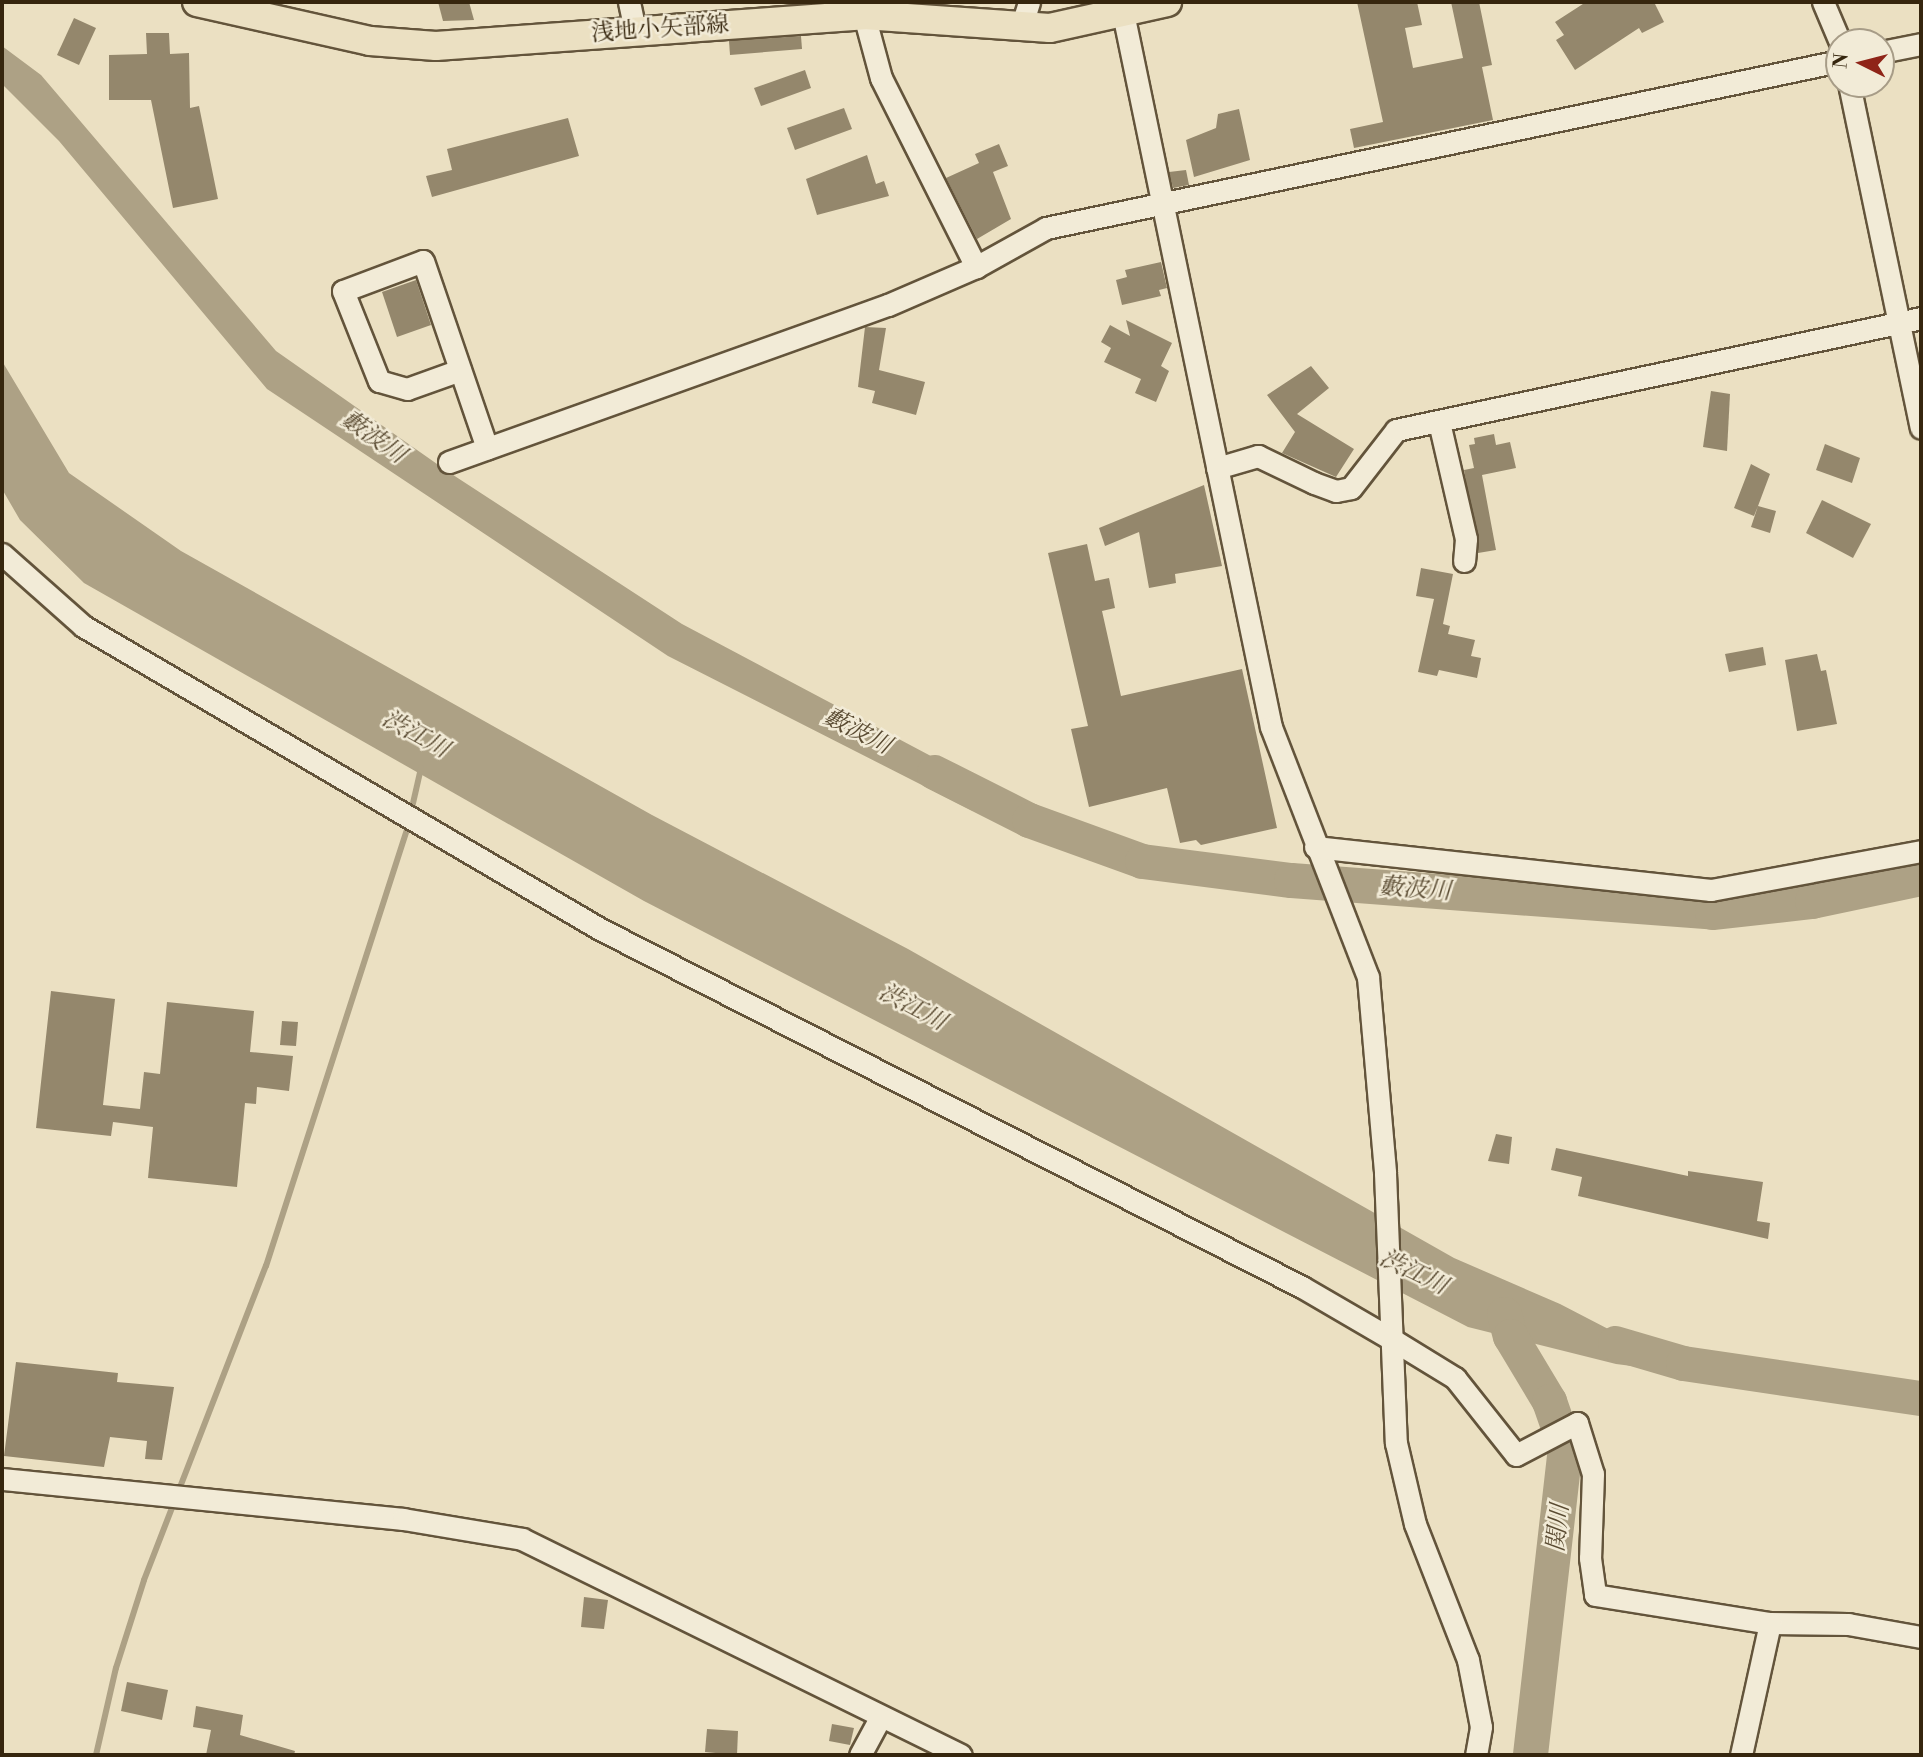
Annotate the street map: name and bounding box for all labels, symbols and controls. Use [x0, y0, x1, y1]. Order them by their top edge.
street label: 浅地小矢部線 [590, 10, 730, 48]
north arrow [1825, 28, 1895, 98]
text: N [1828, 52, 1854, 70]
water label: 藪波川 [335, 406, 411, 470]
water label: 藪波川 [818, 703, 896, 761]
water label: 渋江川 [377, 705, 453, 765]
water label: 藪波川 [1378, 873, 1452, 907]
water label: 渋江川 [873, 978, 951, 1038]
water label: 渋江川 [1374, 1244, 1452, 1302]
water label: 関川 [1542, 1503, 1576, 1553]

